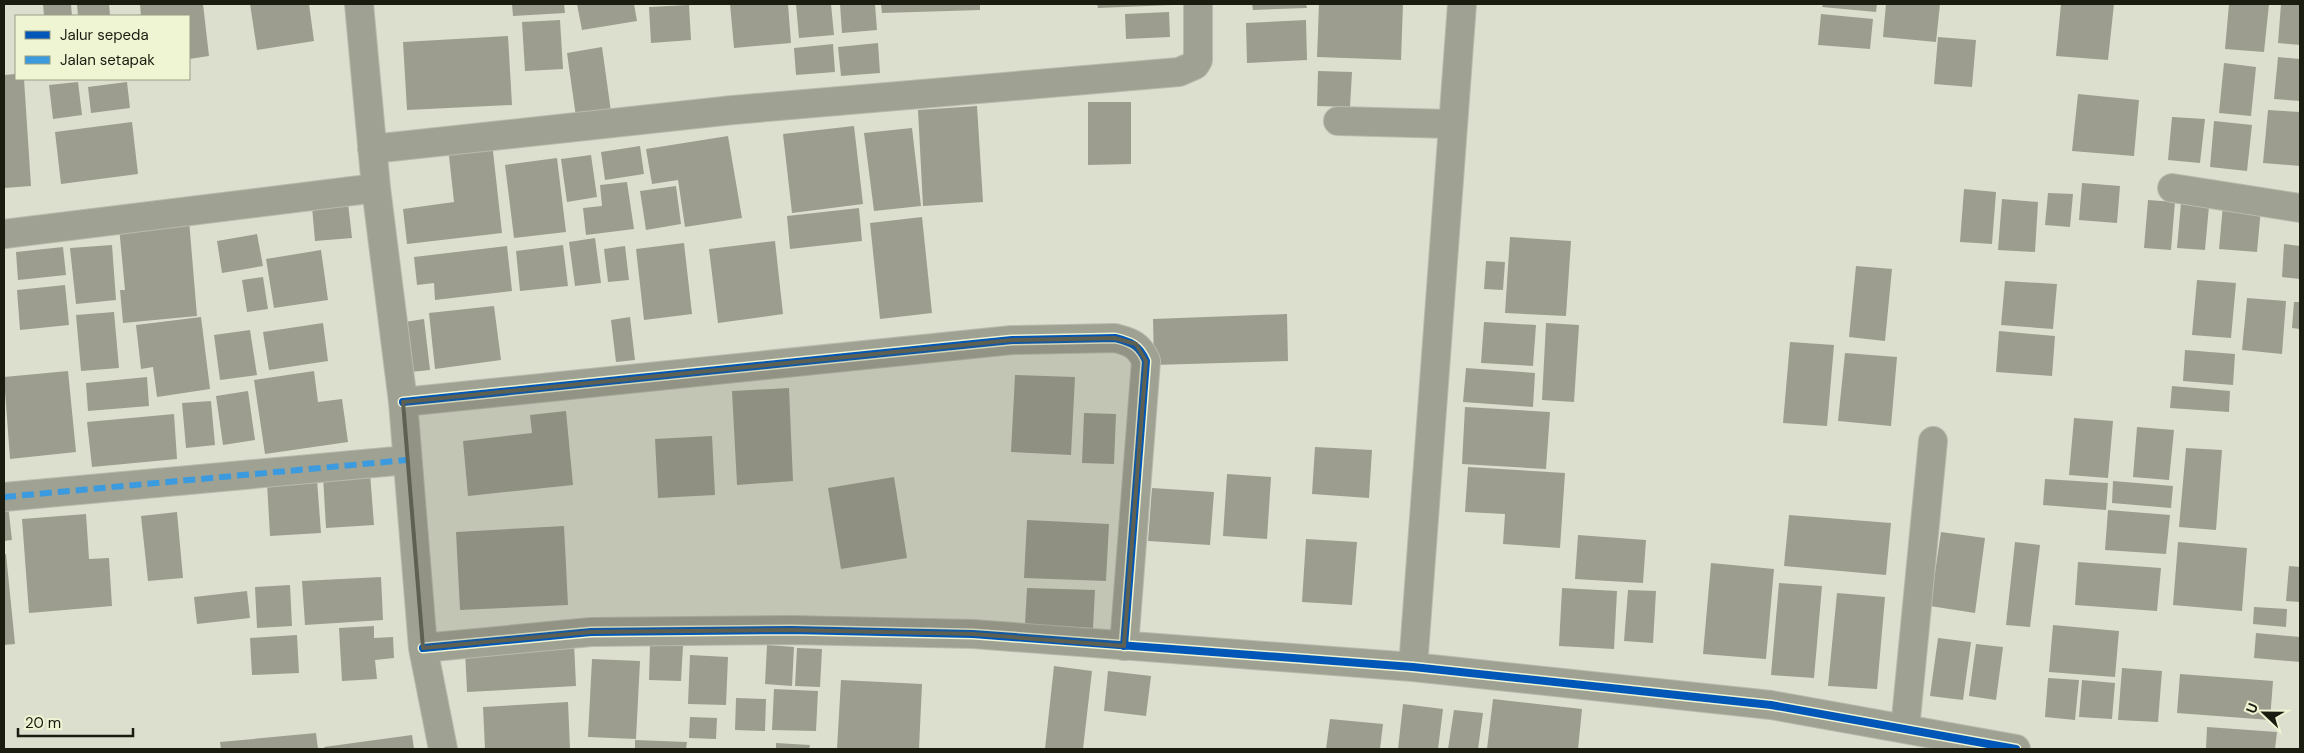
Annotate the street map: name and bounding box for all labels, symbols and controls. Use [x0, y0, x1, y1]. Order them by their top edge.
legend [15, 15, 190, 80]
text: Jalur sepeda [60, 25, 149, 45]
text: Jalan setapak [60, 50, 155, 70]
north arrow [2239, 688, 2289, 738]
text: U [2242, 700, 2262, 716]
scale bar [18, 706, 132, 738]
text: 20 m [25, 713, 61, 733]

